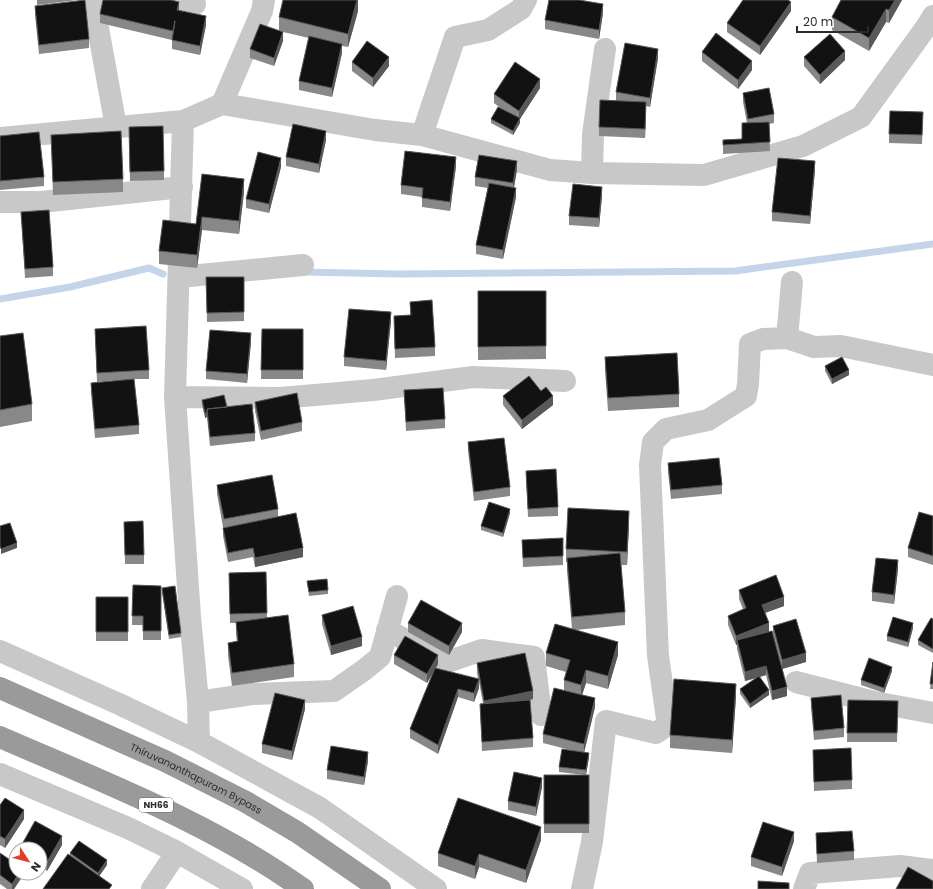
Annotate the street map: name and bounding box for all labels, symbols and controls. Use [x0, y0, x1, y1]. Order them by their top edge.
scale bar [797, 8, 868, 34]
text: 20 m [803, 13, 833, 30]
street label: Thiruvananthapuram Bypass [128, 739, 265, 817]
road number: NH66 [139, 798, 173, 812]
north arrow [8, 841, 48, 881]
text: N [27, 859, 45, 875]

